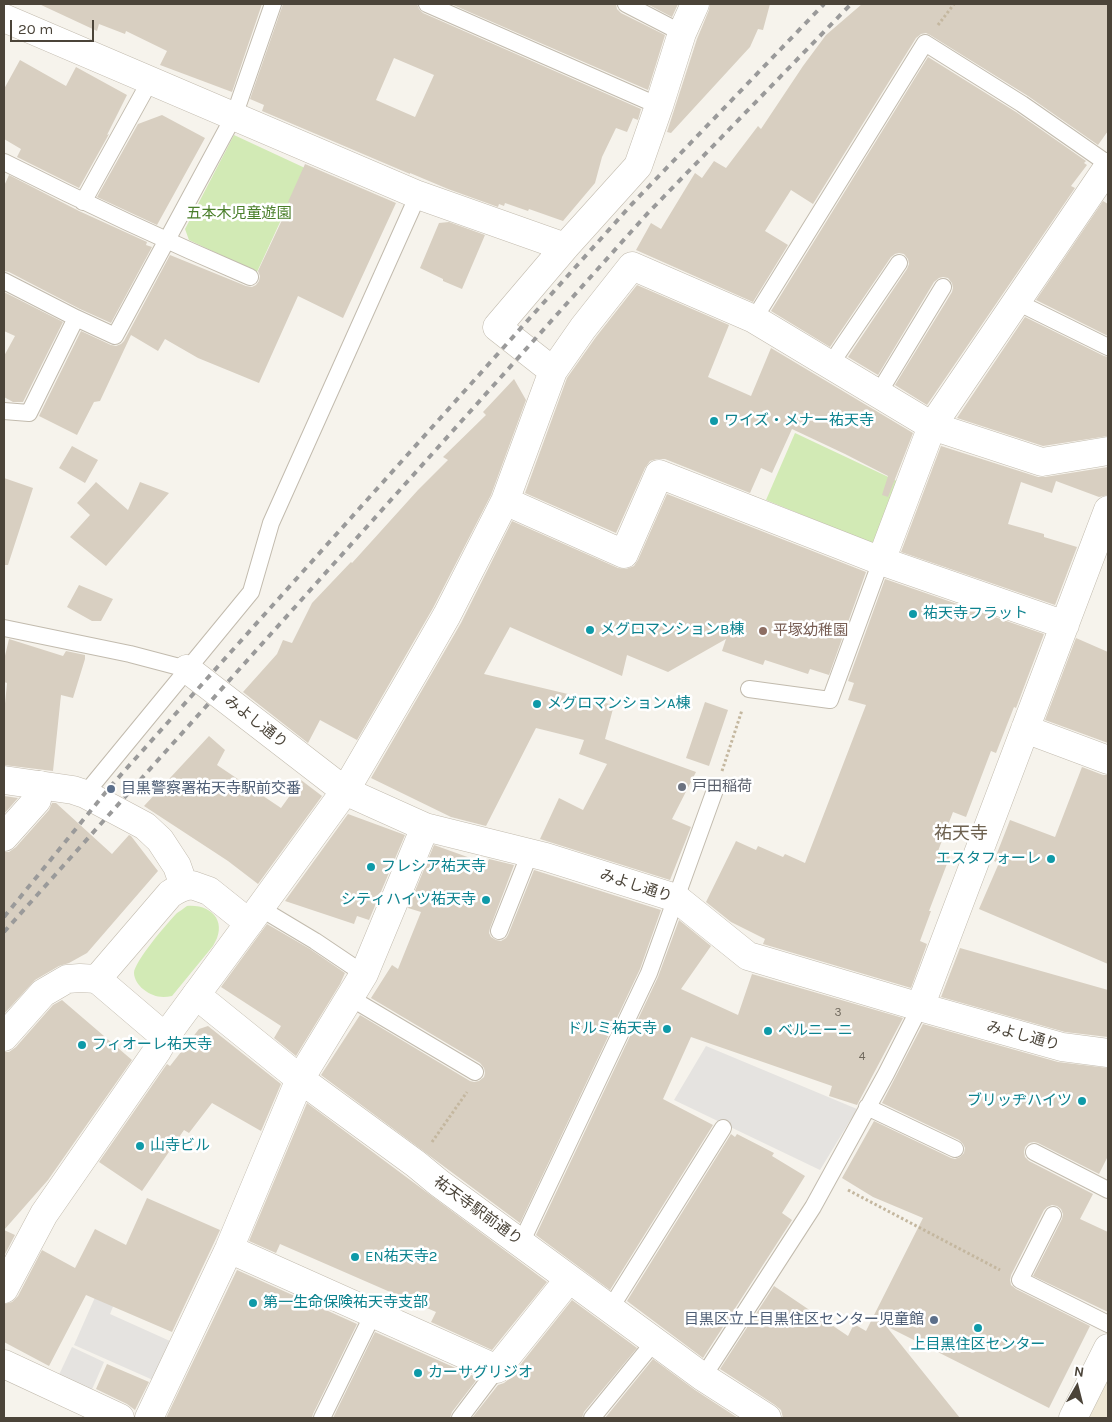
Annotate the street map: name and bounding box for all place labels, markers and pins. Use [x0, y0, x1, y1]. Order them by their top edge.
place label: ワイズ・メナー祐天寺 [724, 412, 874, 430]
marker: ワイズ・メナー祐天寺 [708, 415, 720, 427]
place label: 祐天寺フラット [923, 605, 1028, 623]
marker: 祐天寺フラット [907, 608, 919, 620]
place label: メグロマンションB棟 [600, 621, 744, 639]
place label: 平塚幼稚園 [773, 622, 848, 640]
marker: メグロマンションB棟 [584, 624, 596, 636]
marker: 平塚幼稚園 [757, 625, 769, 637]
place label: メグロマンションA棟 [547, 695, 691, 713]
marker: メグロマンションA棟 [531, 698, 543, 710]
place label: 戸田稲荷 [692, 778, 752, 796]
place label: 目黒警察署祐天寺駅前交番 [121, 780, 301, 798]
marker: 戸田稲荷 [676, 781, 688, 793]
marker: 目黒警察署祐天寺駅前交番 [105, 783, 117, 795]
place label: エスタフォーレ [936, 850, 1041, 868]
marker: エスタフォーレ [1045, 853, 1057, 865]
place label: フレシア祐天寺 [381, 858, 486, 876]
marker: フレシア祐天寺 [365, 861, 377, 873]
place label: シティハイツ祐天寺 [341, 891, 476, 909]
marker: シティハイツ祐天寺 [480, 894, 492, 906]
place label: ドルミ祐天寺 [567, 1020, 657, 1038]
place label: ベルニーニ [778, 1022, 853, 1040]
marker: ドルミ祐天寺 [661, 1023, 673, 1035]
marker: ベルニーニ [762, 1025, 774, 1037]
place label: フィオーレ祐天寺 [92, 1036, 212, 1054]
marker: フィオーレ祐天寺 [76, 1039, 88, 1051]
place label: ブリッヂハイツ [967, 1092, 1072, 1110]
marker: ブリッヂハイツ [1076, 1095, 1088, 1107]
place label: 山寺ビル [150, 1137, 210, 1155]
marker: 山寺ビル [134, 1140, 146, 1152]
place label: EN祐天寺2 [365, 1248, 437, 1266]
marker: EN祐天寺2 [349, 1251, 361, 1263]
place label: 第一生命保険祐天寺支部 [263, 1294, 428, 1312]
marker: 第一生命保険祐天寺支部 [247, 1297, 259, 1309]
place label: 目黒区立上目黒住区センター児童館 [684, 1311, 924, 1329]
marker: 目黒区立上目黒住区センター児童館 [928, 1314, 940, 1326]
marker: 上目黒住区センター [972, 1322, 984, 1334]
place label: 上目黒住区センター [911, 1336, 1045, 1354]
place label: カーサグリジオ [428, 1364, 533, 1382]
marker: カーサグリジオ [412, 1367, 424, 1379]

